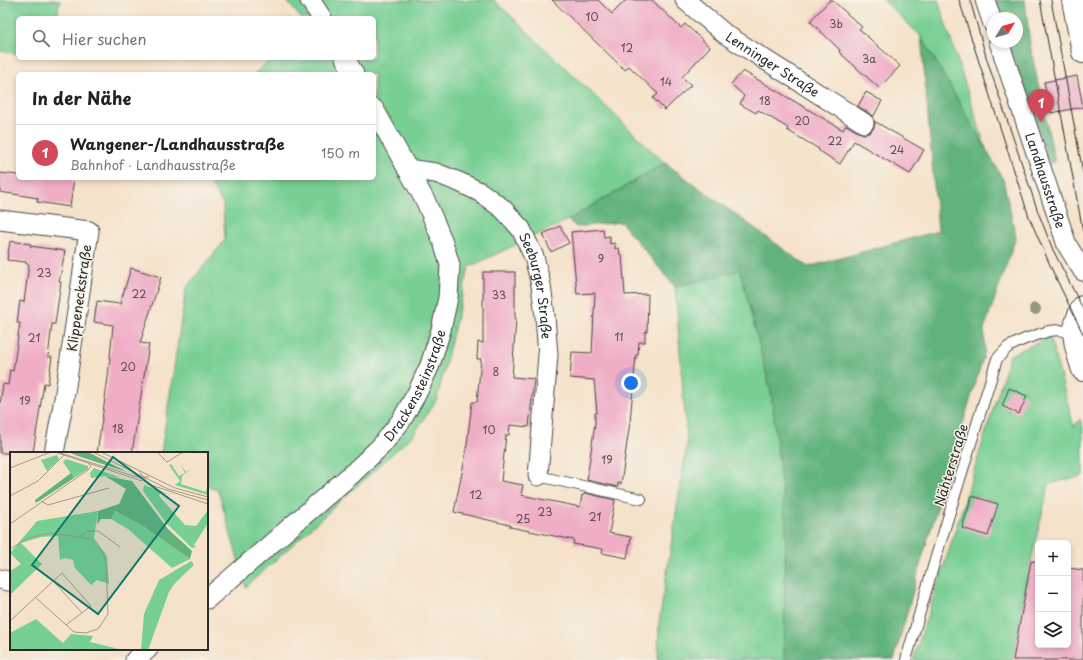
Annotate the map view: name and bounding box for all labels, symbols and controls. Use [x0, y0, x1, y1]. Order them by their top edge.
house number: 10 [586, 8, 598, 25]
north arrow [987, 12, 1023, 48]
house number: 3b [829, 15, 843, 32]
search box [16, 16, 376, 60]
icon: search [30, 27, 52, 49]
text: Hier suchen [62, 27, 147, 50]
street label: Lenninger Straße [722, 27, 824, 101]
house number: 12 [621, 39, 634, 56]
house number: 3a [862, 50, 876, 67]
house number: 14 [660, 73, 672, 90]
text: In der Nähe [32, 85, 131, 111]
pin: 1 [1028, 89, 1054, 122]
house number: 18 [759, 92, 771, 109]
house number: 20 [794, 112, 810, 129]
street label: Landhausstraße [1021, 130, 1071, 231]
text: Wangener-/Landhausstraße [70, 132, 285, 155]
house number: 22 [828, 132, 842, 149]
house number: 24 [890, 141, 904, 158]
text: 1 [42, 143, 48, 162]
text: 150 m [321, 143, 360, 162]
text: Bahnhof · Landhausstraße [70, 155, 236, 174]
street label: Seeburger Straße [515, 229, 557, 340]
street label: Klippeneckstraße [62, 243, 95, 353]
house number: 9 [598, 250, 604, 267]
house number: 23 [37, 264, 51, 281]
house number: 22 [132, 285, 146, 302]
house number: 33 [492, 286, 506, 303]
street label: Drackensteinstraße [379, 327, 450, 445]
house number: 11 [614, 328, 624, 345]
house number: 21 [28, 329, 40, 346]
house number: 20 [120, 358, 136, 375]
house number: 8 [493, 363, 500, 380]
your location [621, 373, 641, 393]
house number: 19 [19, 392, 31, 409]
house number: 18 [112, 420, 124, 437]
house number: 10 [483, 421, 495, 438]
street label: Nähterstraße [929, 421, 972, 509]
house number: 19 [601, 451, 613, 468]
inset map [10, 452, 208, 650]
house number: 12 [470, 486, 483, 503]
house number: 23 [538, 503, 552, 520]
house number: 21 [589, 508, 601, 525]
house number: 25 [516, 510, 530, 527]
map controls [1035, 540, 1071, 648]
button: + [1035, 540, 1071, 576]
button: − [1035, 576, 1071, 612]
button: layers [1035, 612, 1071, 648]

